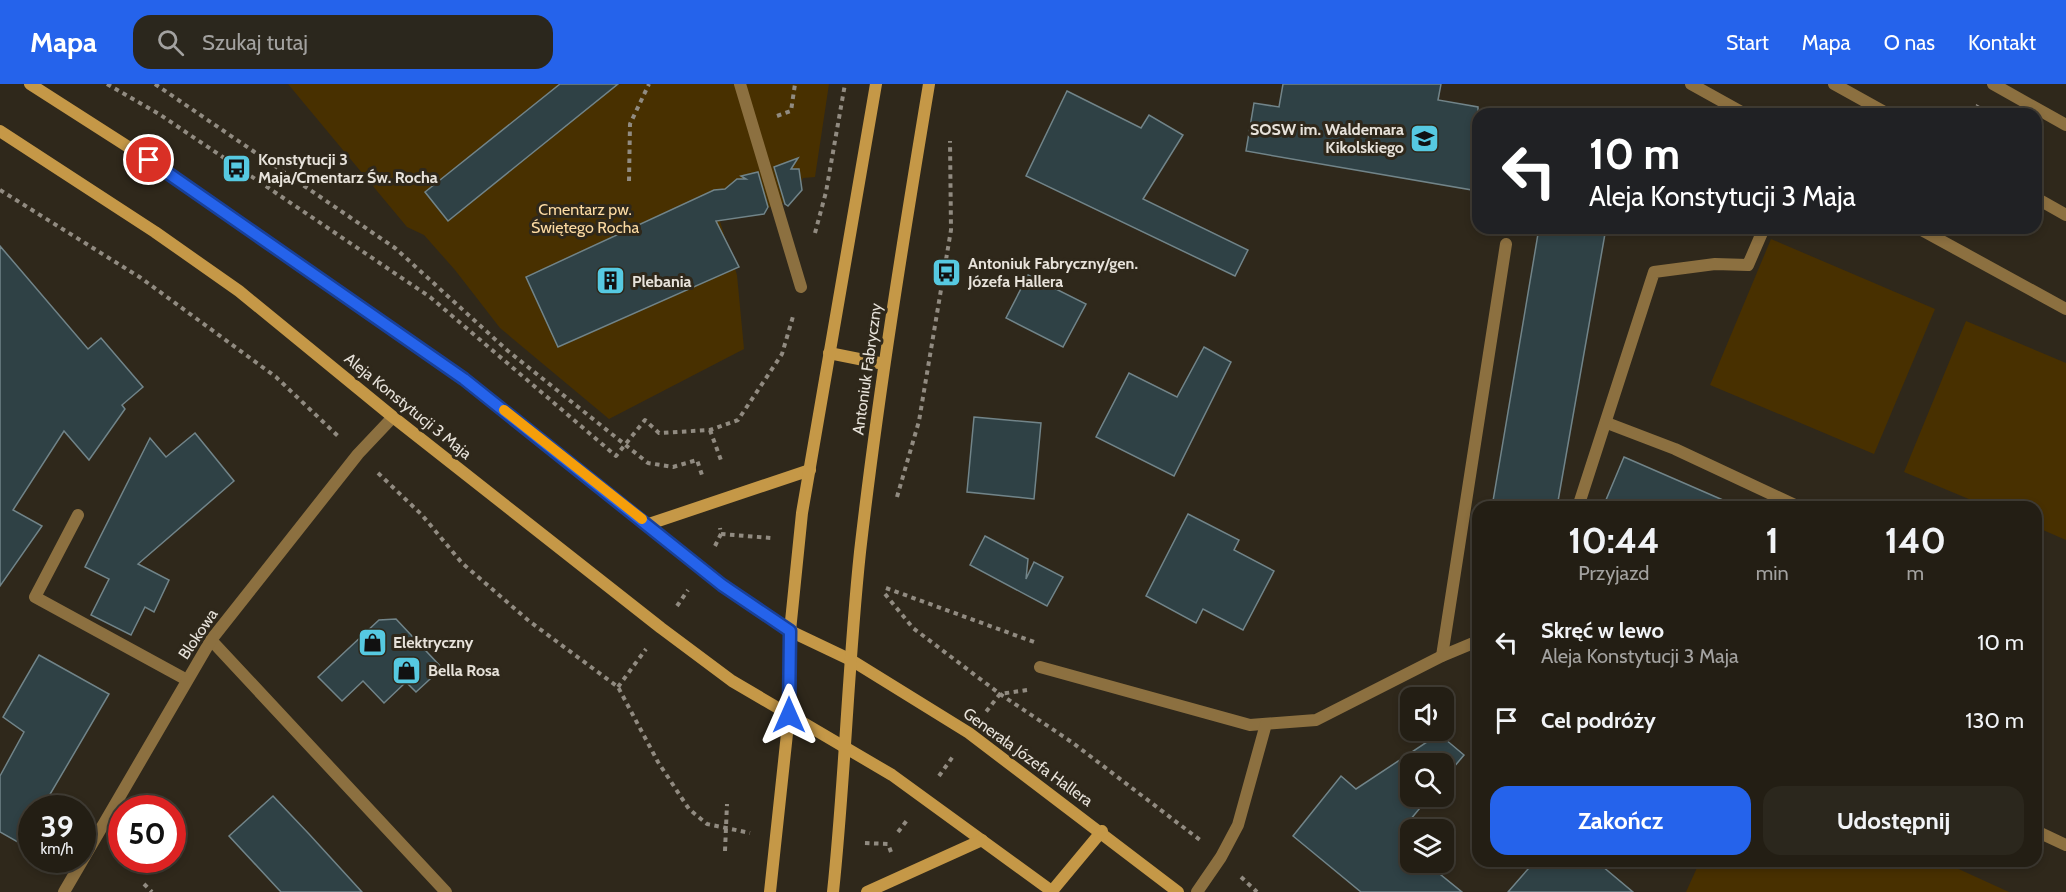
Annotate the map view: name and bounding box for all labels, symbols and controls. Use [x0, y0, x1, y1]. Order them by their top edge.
search box [133, 15, 553, 69]
text: Mapa [30, 25, 97, 59]
icon: search [154, 26, 187, 59]
text: Szukaj tutaj [202, 29, 308, 56]
text: Start [1726, 30, 1769, 55]
text: Mapa [1802, 30, 1851, 55]
text: O nas [1884, 30, 1935, 55]
text: Kontakt [1968, 30, 2036, 55]
place label: SOSW im. Waldemara Kikolskiego [1250, 120, 1404, 157]
school or university icon: SOSW im. Waldemara Kikolskiego [1409, 122, 1441, 154]
text: 10 m [1589, 128, 1680, 180]
icon: left [1490, 132, 1568, 210]
pin [123, 134, 174, 185]
icon: arrive [132, 143, 165, 176]
place label: Konstytucji 3 Maja/Cmentarz Św. Rocha [258, 150, 438, 187]
bus stop icon: Konstytucji 3 Maja/Cmentarz Św. Rocha [221, 152, 253, 184]
text: Aleja Konstytucji 3 Maja [1589, 180, 1856, 213]
park label: Cmentarz pw. Świętego Rocha [531, 200, 639, 237]
place label: Antoniuk Fabryczny/gen. Józefa Hallera [967, 254, 1138, 291]
bus stop icon: Antoniuk Fabryczny/gen. Józefa Hallera [931, 256, 963, 288]
building icon: Plebania [595, 265, 627, 297]
place label: Plebania [632, 272, 692, 291]
street label: Antoniuk Fabryczny [848, 302, 886, 436]
street label: Aleja Konstytucji 3 Maja [341, 349, 476, 463]
text: 10:44 [1568, 518, 1660, 562]
text: 1 [1766, 518, 1779, 562]
text: 140 [1885, 518, 1946, 562]
text: Przyjazd [1578, 561, 1649, 585]
text: min [1756, 561, 1789, 585]
text: m [1907, 561, 1924, 585]
street label: Blokowa [174, 605, 222, 663]
text: Skręć w lewo [1541, 617, 1664, 644]
shop icon: Elektryczny [356, 626, 388, 658]
icon: left [1490, 626, 1523, 659]
text: 10 m [1977, 629, 2024, 656]
place label: Elektryczny [393, 633, 474, 652]
text: Aleja Konstytucji 3 Maja [1541, 644, 1738, 668]
shop icon: Bella Rosa [391, 654, 423, 686]
place label: Bella Rosa [428, 661, 500, 680]
position arrow [757, 683, 821, 747]
map controls [1400, 687, 1454, 873]
button: sound [1400, 687, 1454, 741]
street label: Generała Józefa Hallera [960, 704, 1097, 811]
icon: arrive [1490, 704, 1523, 737]
text: Cel podróży [1541, 707, 1656, 734]
text: 130 m [1965, 707, 2024, 734]
button: search [1400, 753, 1454, 807]
button: Zakończ [1490, 786, 1751, 855]
button: Udostępnij [1763, 786, 2024, 855]
speed limit sign: 50 [108, 795, 186, 873]
text: 39 [40, 808, 74, 845]
button: layers [1400, 819, 1454, 873]
text: km/h [41, 840, 73, 858]

